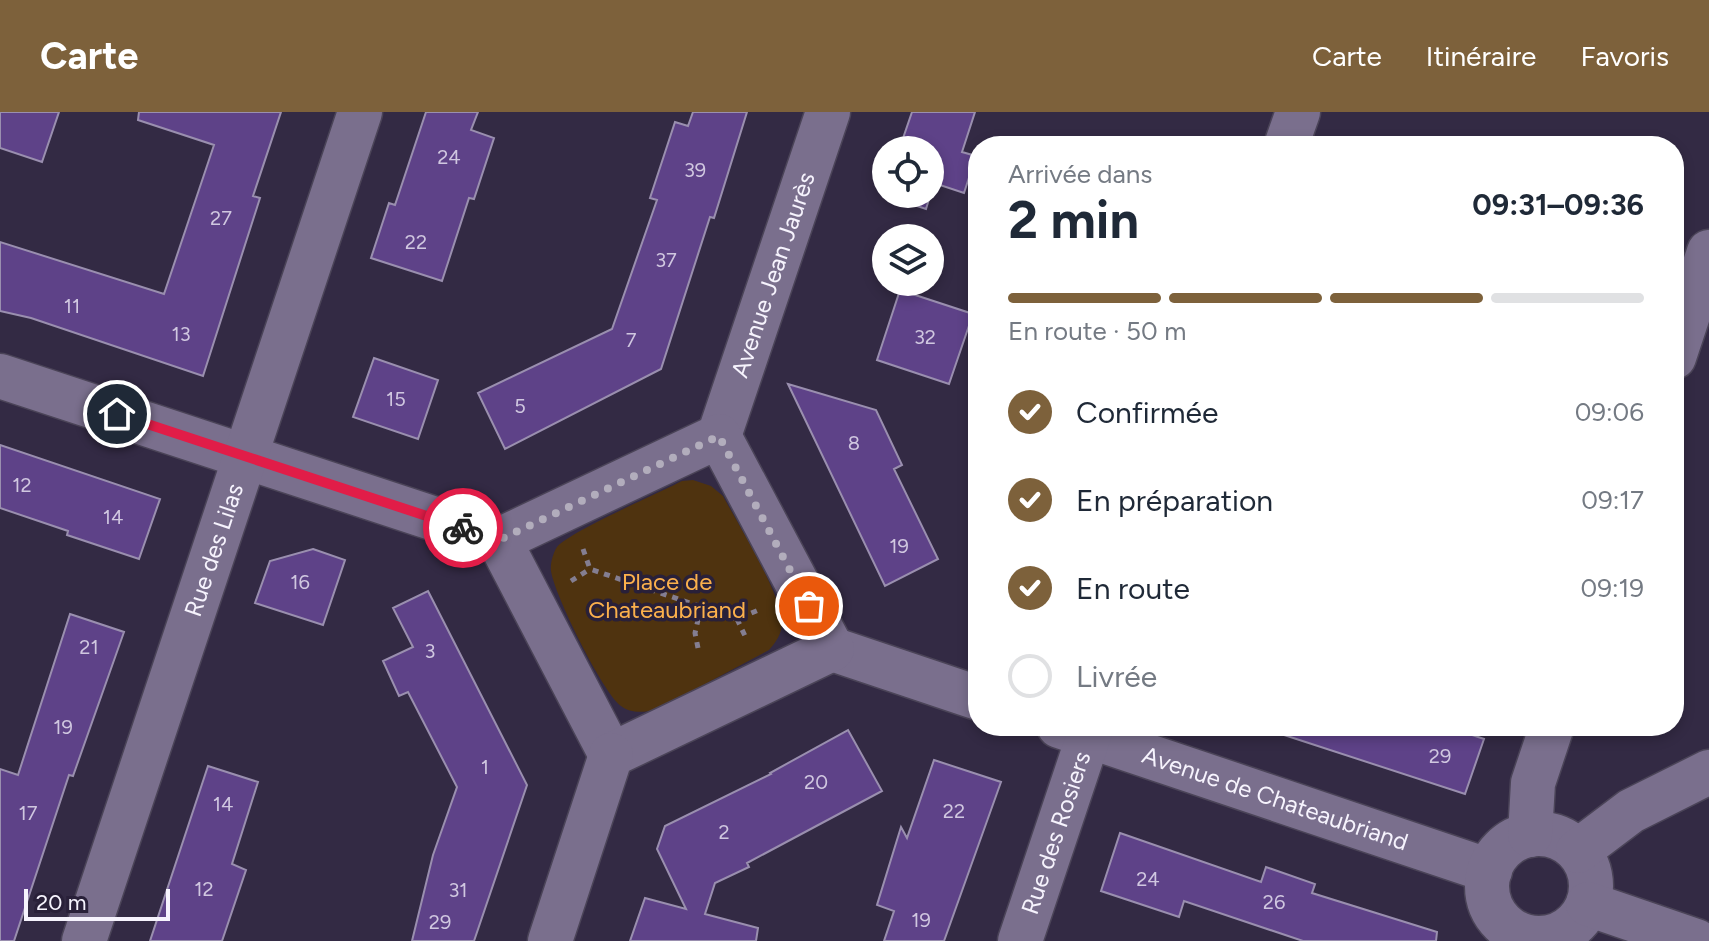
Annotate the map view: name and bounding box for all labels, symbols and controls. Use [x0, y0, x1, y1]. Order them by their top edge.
text: Carte [40, 33, 138, 79]
text: Carte [1312, 39, 1382, 73]
text: Itinéraire [1426, 39, 1536, 73]
text: Favoris [1580, 39, 1669, 73]
map controls [872, 136, 944, 296]
button: locate [872, 136, 944, 208]
house number: 24 [437, 145, 461, 169]
house number: 39 [684, 158, 706, 182]
text: Arrivée dans [1008, 158, 1152, 190]
street label: Avenue Jean Jaurès [725, 168, 821, 381]
text: 09:31–09:36 [1472, 186, 1644, 223]
text: 2 min [1008, 189, 1139, 251]
house number: 27 [210, 206, 232, 230]
button: layers [872, 224, 944, 296]
house number: 22 [405, 230, 427, 254]
house number: 37 [655, 248, 677, 272]
house number: 11 [64, 294, 80, 318]
text: En route · 50 m [1008, 315, 1186, 347]
house number: 13 [171, 322, 191, 346]
house number: 32 [914, 325, 936, 349]
house number: 7 [626, 328, 637, 352]
pin [83, 380, 151, 448]
house number: 15 [386, 387, 406, 411]
icon: check [1008, 390, 1052, 434]
icon: home [95, 392, 139, 436]
house number: 5 [514, 394, 526, 418]
text: Confirmée [1076, 394, 1218, 431]
text: 09:06 [1575, 396, 1644, 428]
house number: 8 [848, 431, 860, 455]
house number: 12 [12, 473, 32, 497]
icon: check [1008, 478, 1052, 522]
street label: Rue des Lilas [178, 480, 249, 620]
text: En préparation [1076, 482, 1273, 519]
text: 09:17 [1581, 484, 1644, 516]
courier [423, 488, 503, 568]
house number: 14 [103, 505, 123, 529]
icon: bike [441, 506, 485, 550]
house number: 19 [889, 534, 909, 558]
icon: check [1008, 566, 1052, 610]
park label: Place de Chateaubriand [588, 567, 746, 624]
house number: 16 [290, 570, 310, 594]
text: En route [1076, 570, 1190, 607]
pin [775, 572, 843, 640]
text: 09:19 [1581, 572, 1644, 604]
icon: bag [787, 584, 831, 628]
house number: 21 [79, 635, 99, 659]
house number: 3 [425, 639, 435, 663]
text: Livrée [1076, 658, 1157, 695]
house number: 19 [53, 715, 73, 739]
street label: Avenue de Chateaubriand [1139, 740, 1412, 856]
house number: 29 [1429, 744, 1451, 768]
street label: Rue des Rosiers [1015, 748, 1096, 918]
house number: 1 [481, 755, 489, 779]
house number: 20 [804, 770, 828, 794]
house number: 14 [213, 792, 233, 816]
house number: 22 [943, 799, 965, 823]
house number: 17 [19, 801, 38, 825]
house number: 2 [718, 820, 730, 844]
house number: 24 [1136, 867, 1160, 891]
house number: 12 [194, 877, 214, 901]
house number: 31 [448, 878, 468, 902]
scale bar [24, 885, 170, 921]
text: 20 m [36, 889, 87, 916]
house number: 26 [1263, 890, 1285, 914]
house number: 19 [911, 908, 931, 932]
house number: 29 [429, 910, 451, 934]

